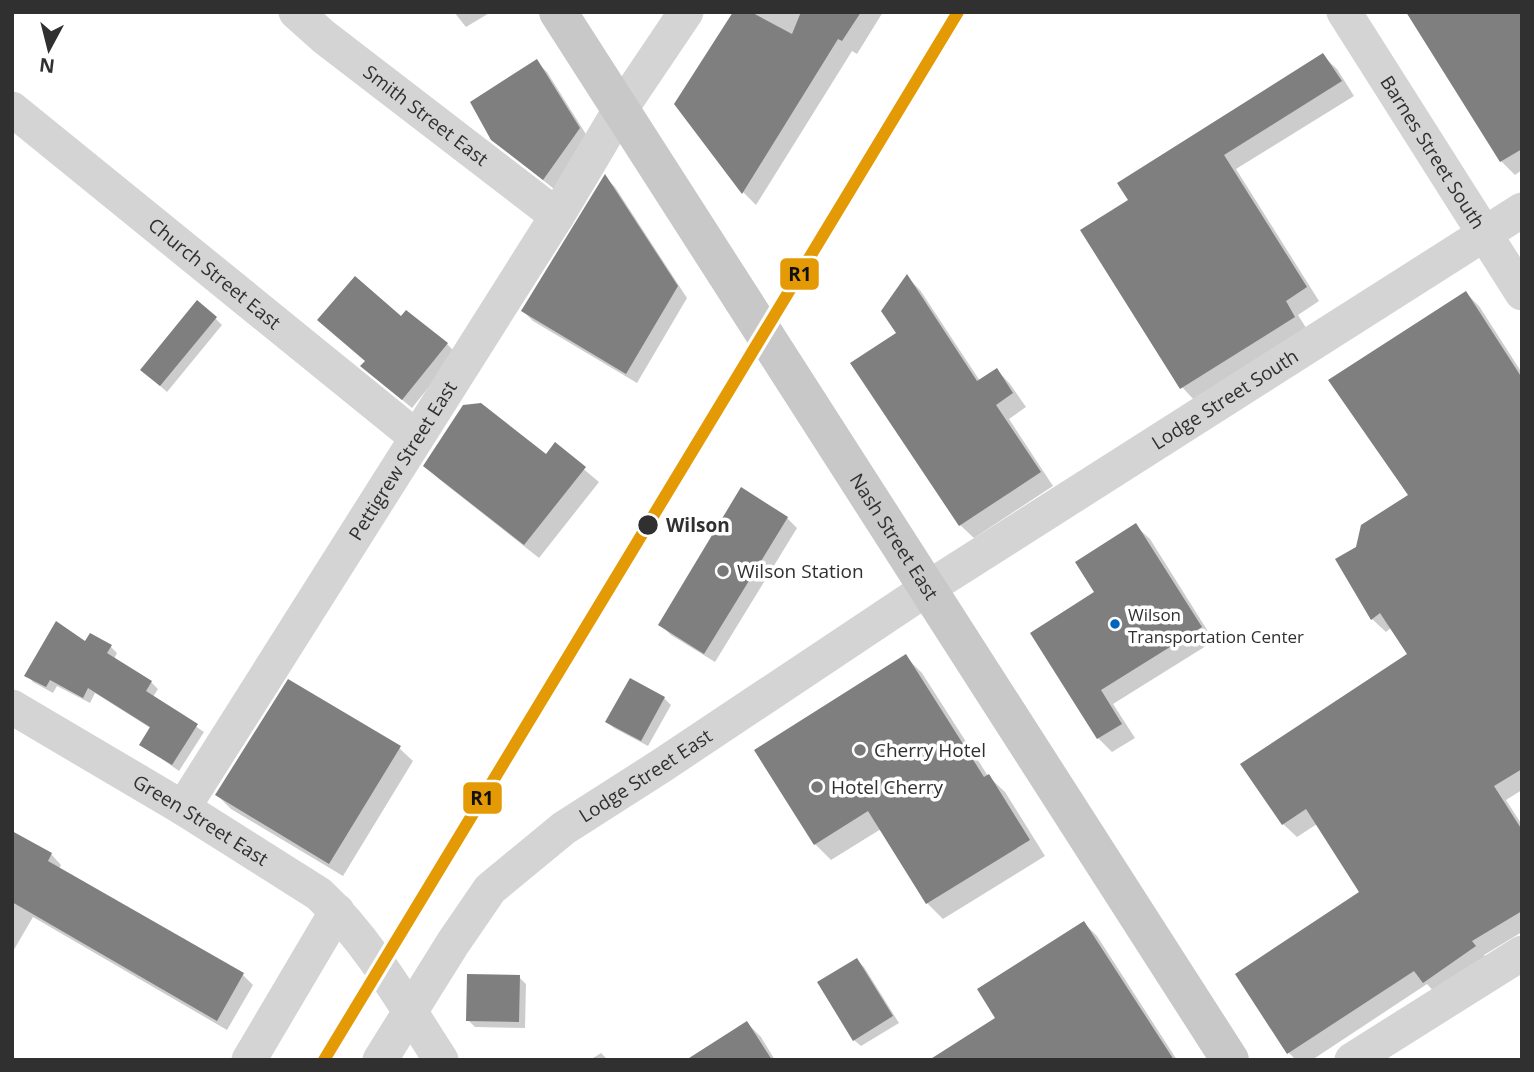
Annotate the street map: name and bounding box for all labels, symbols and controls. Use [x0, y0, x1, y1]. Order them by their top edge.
north arrow [14, 14, 84, 84]
text: N [38, 52, 56, 80]
street label: Smith Street East [358, 59, 494, 172]
street label: Barnes Street South [1375, 71, 1491, 234]
street label: Church Street East [143, 212, 287, 335]
line badge: R1 [779, 257, 820, 291]
text: R1 [788, 261, 812, 287]
street label: Lodge Street South [1147, 343, 1303, 455]
street label: Pettigrew Street East [342, 376, 463, 545]
street label: Nash Street East [844, 468, 945, 605]
place label: Wilson [666, 512, 730, 538]
marker: Wilson [636, 513, 660, 537]
place label: Wilson Station [737, 558, 864, 584]
marker: Wilson Station [715, 563, 731, 579]
place label: Wilson Transportation Center [1128, 603, 1304, 648]
marker: Wilson Transportation Center [1108, 617, 1122, 631]
street label: Lodge Street East [574, 723, 717, 828]
place label: Cherry Hotel [874, 737, 986, 763]
marker: Cherry Hotel [852, 742, 868, 758]
street label: Green Street East [128, 768, 274, 872]
place label: Hotel Cherry [831, 774, 943, 800]
marker: Hotel Cherry [809, 779, 825, 795]
line badge: R1 [462, 781, 503, 815]
text: R1 [470, 785, 494, 811]

